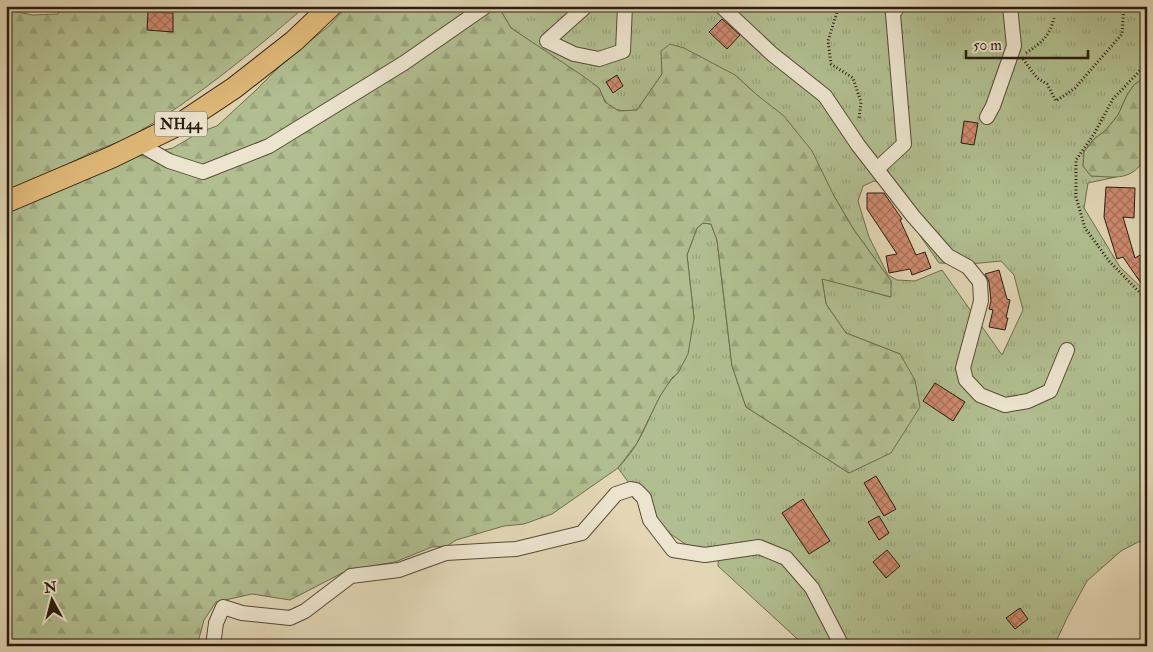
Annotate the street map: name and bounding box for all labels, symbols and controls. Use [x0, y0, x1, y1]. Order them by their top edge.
scale bar [966, 28, 1088, 60]
text: 50 m [973, 36, 1002, 55]
road number: NH44 [155, 112, 207, 136]
north arrow [28, 574, 78, 624]
text: N [42, 578, 58, 597]

